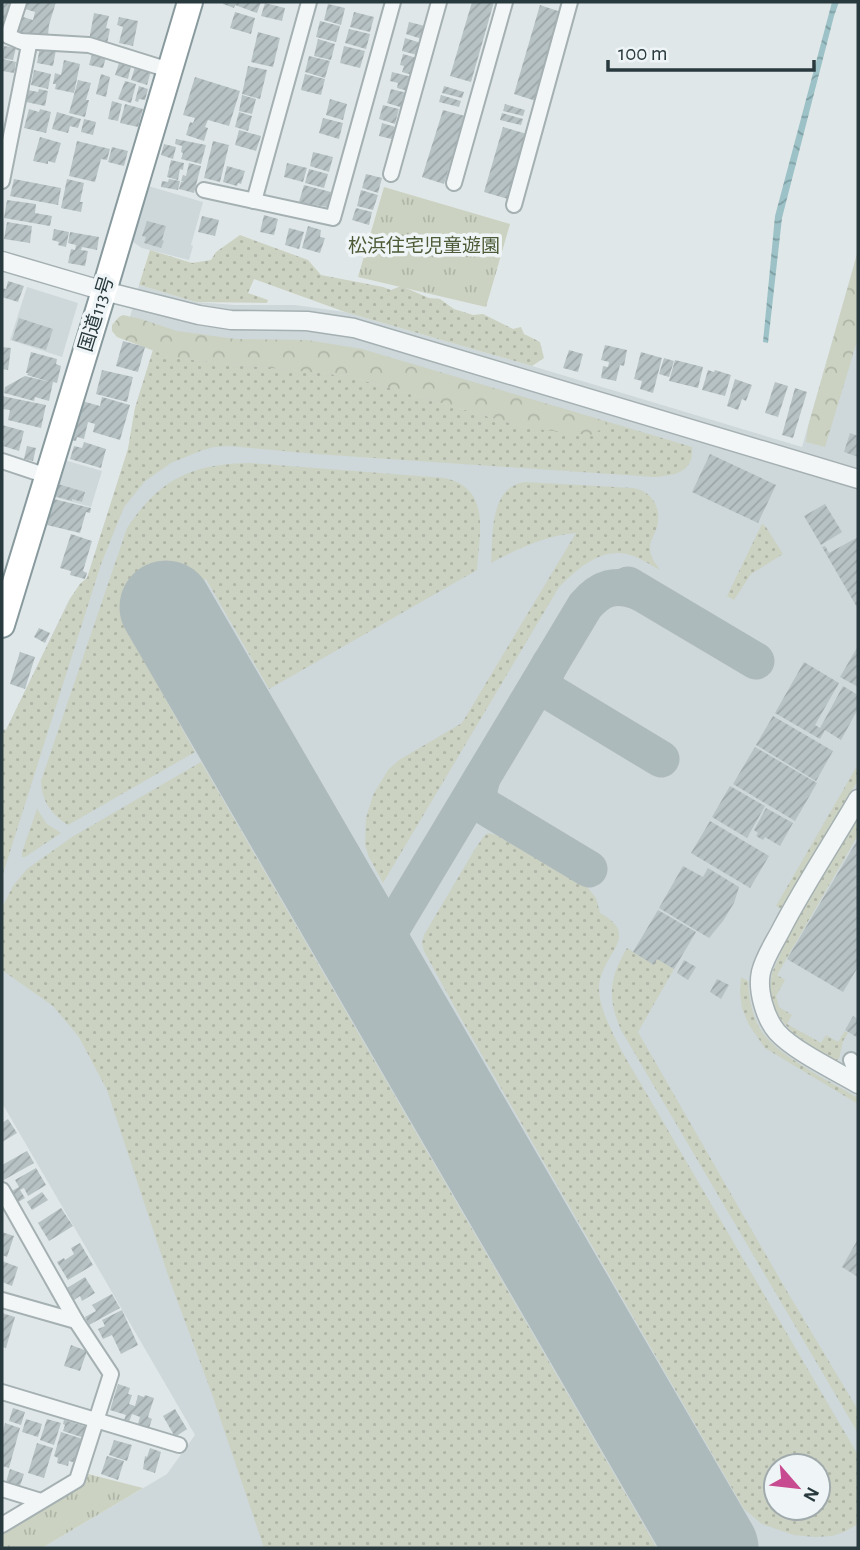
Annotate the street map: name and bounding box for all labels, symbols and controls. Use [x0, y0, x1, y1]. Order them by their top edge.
scale bar [608, 28, 814, 72]
text: 100 m [618, 43, 668, 64]
park label: 松浜住宅児童遊園 [348, 235, 500, 256]
street label: 国道113号 [76, 274, 117, 354]
north arrow [762, 1452, 832, 1522]
text: N [799, 1484, 822, 1505]

